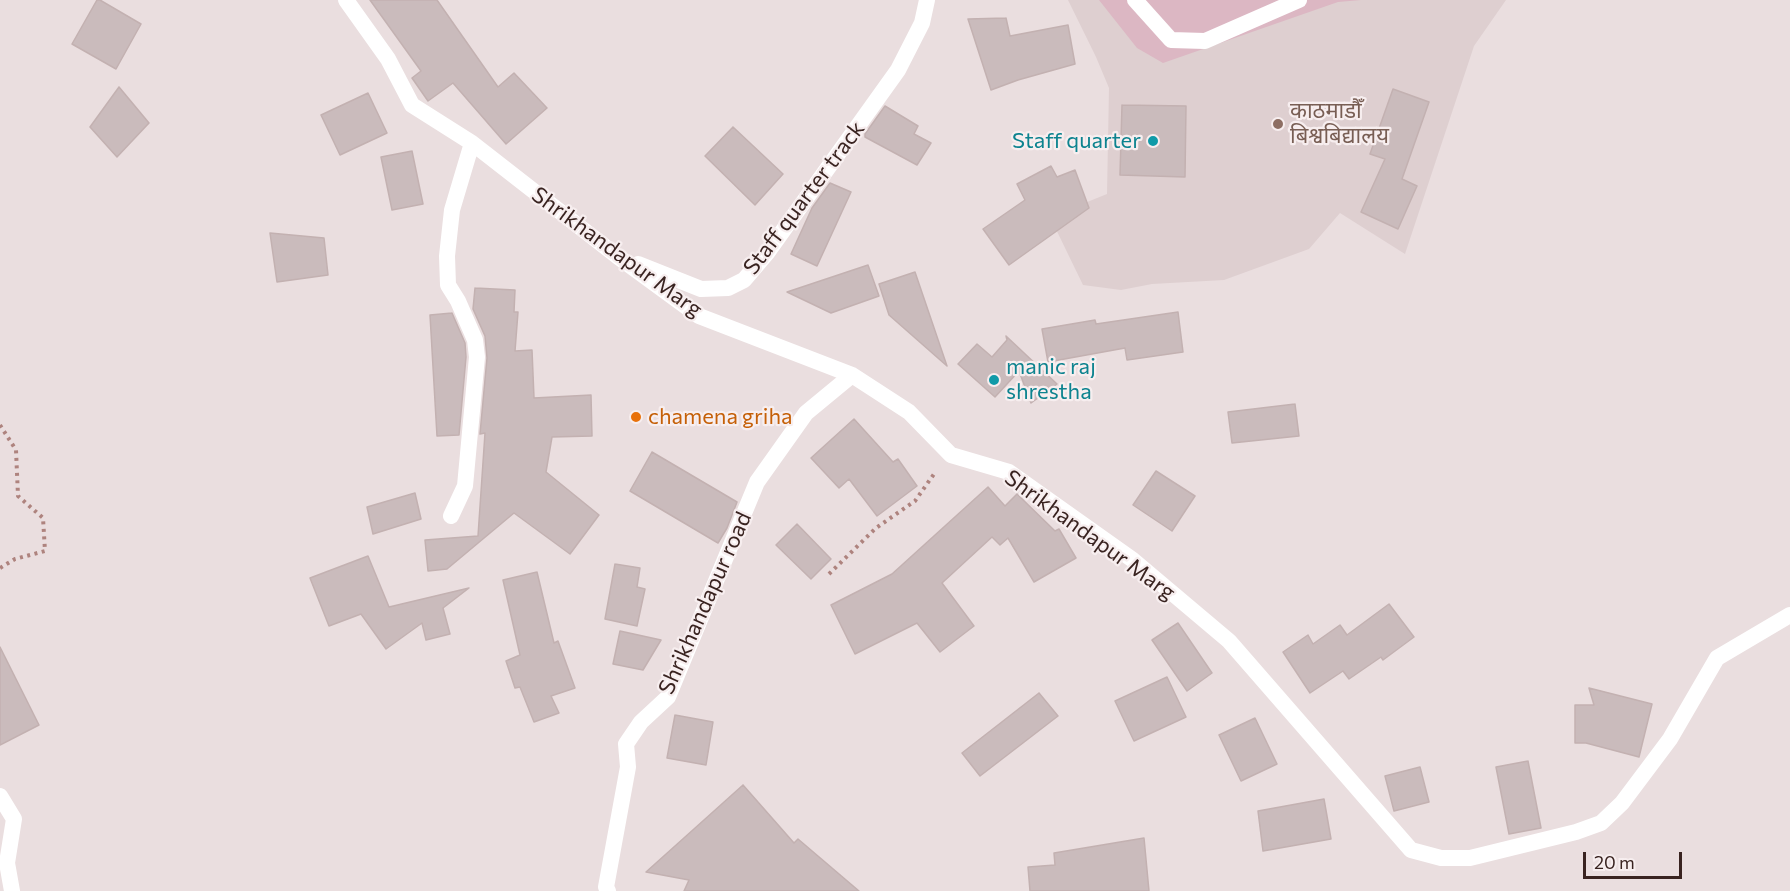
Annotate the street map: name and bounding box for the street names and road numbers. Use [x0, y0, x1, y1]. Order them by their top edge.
street label: Staff quarter track [738, 116, 870, 280]
street label: Shrikhandapur Marg [527, 181, 707, 323]
street label: Shrikhandapur Marg [1000, 464, 1180, 606]
street label: Shrikhandapur road [653, 508, 757, 698]

